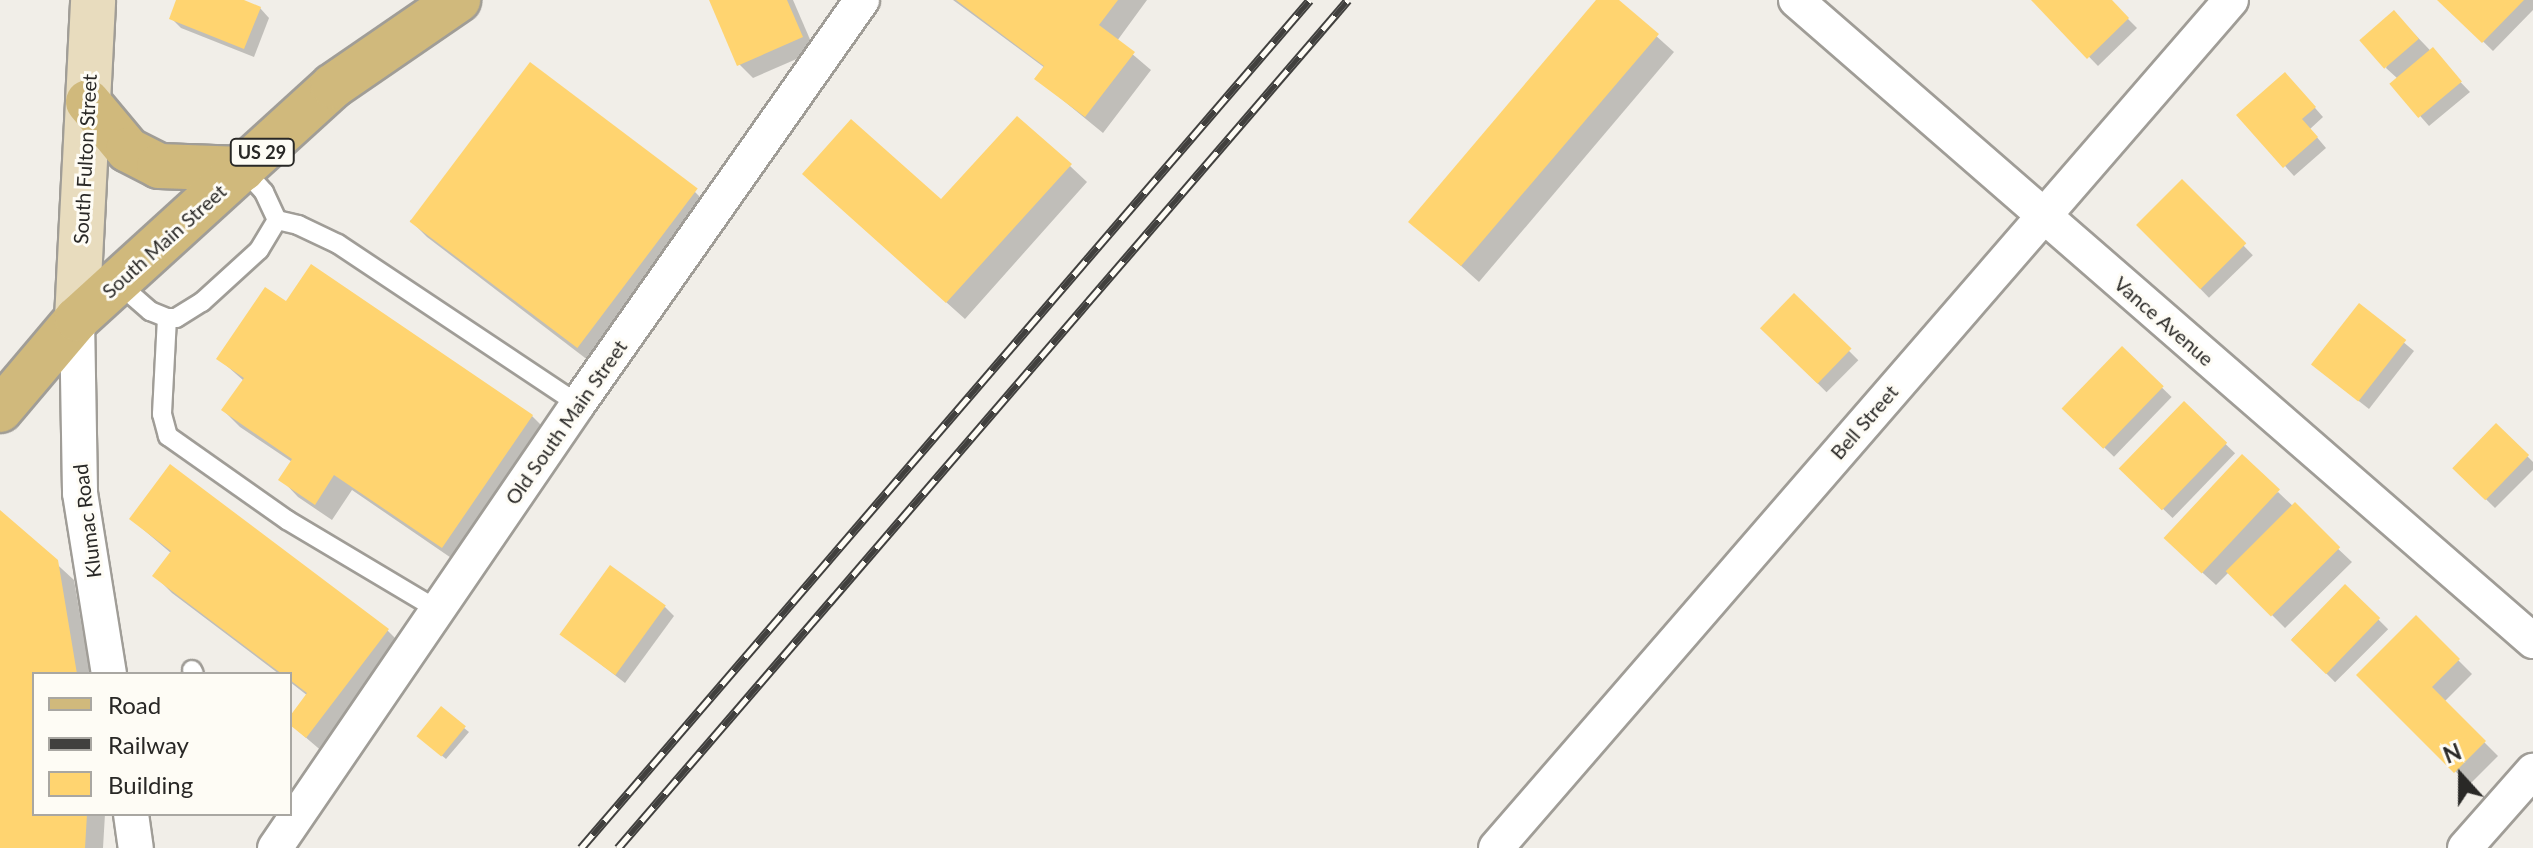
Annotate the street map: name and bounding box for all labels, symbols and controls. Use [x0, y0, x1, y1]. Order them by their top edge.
street label: South Fulton Street [69, 73, 101, 245]
road number: US 29 [228, 138, 296, 166]
street label: South Main Street [97, 179, 231, 303]
street label: Vance Avenue [2109, 271, 2219, 371]
street label: Old South Main Street [500, 335, 632, 509]
street label: Bell Street [1825, 380, 1903, 464]
street label: Klumac Road [68, 463, 106, 579]
legend [32, 672, 292, 816]
text: Road [108, 690, 161, 719]
text: Railway [108, 730, 189, 759]
north arrow [2421, 736, 2501, 816]
text: N [2439, 737, 2465, 769]
text: Building [108, 770, 193, 799]

